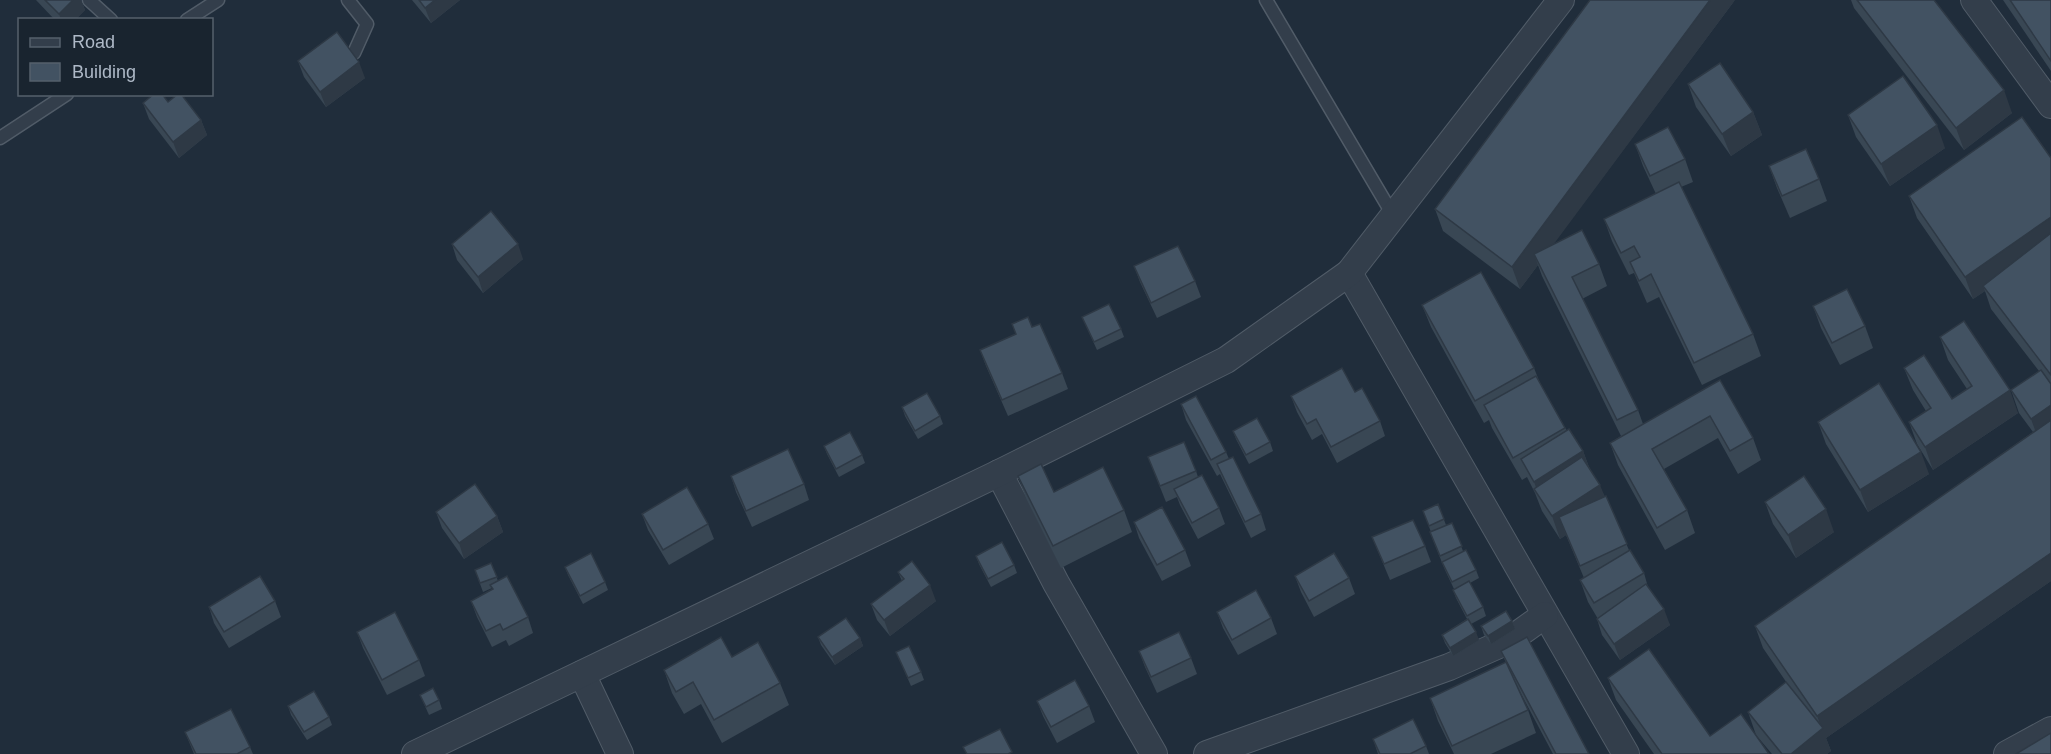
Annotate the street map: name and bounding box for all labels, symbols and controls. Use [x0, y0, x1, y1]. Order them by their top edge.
legend [18, 18, 213, 96]
text: Road [72, 32, 115, 52]
text: Building [72, 62, 136, 82]

